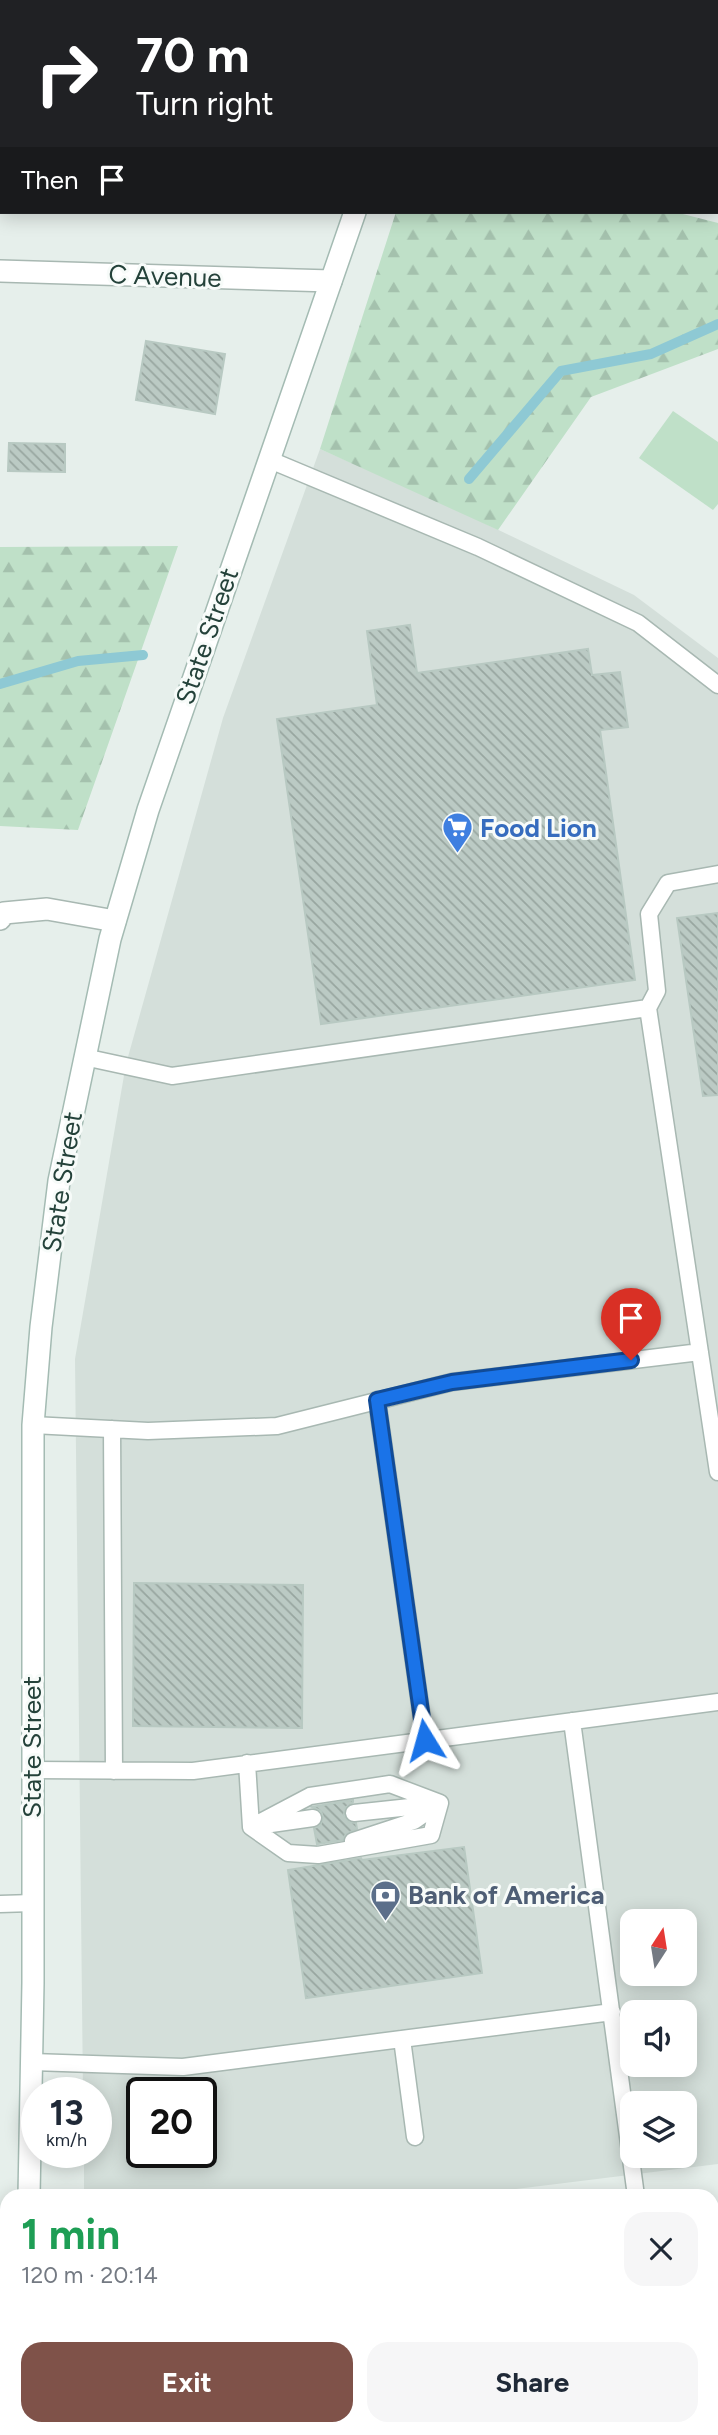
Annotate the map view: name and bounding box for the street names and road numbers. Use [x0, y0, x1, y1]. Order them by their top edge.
street label: C Avenue [108, 258, 222, 294]
street label: State Street [169, 563, 245, 708]
street label: State Street [35, 1109, 89, 1255]
street label: State Street [16, 1676, 48, 1818]

